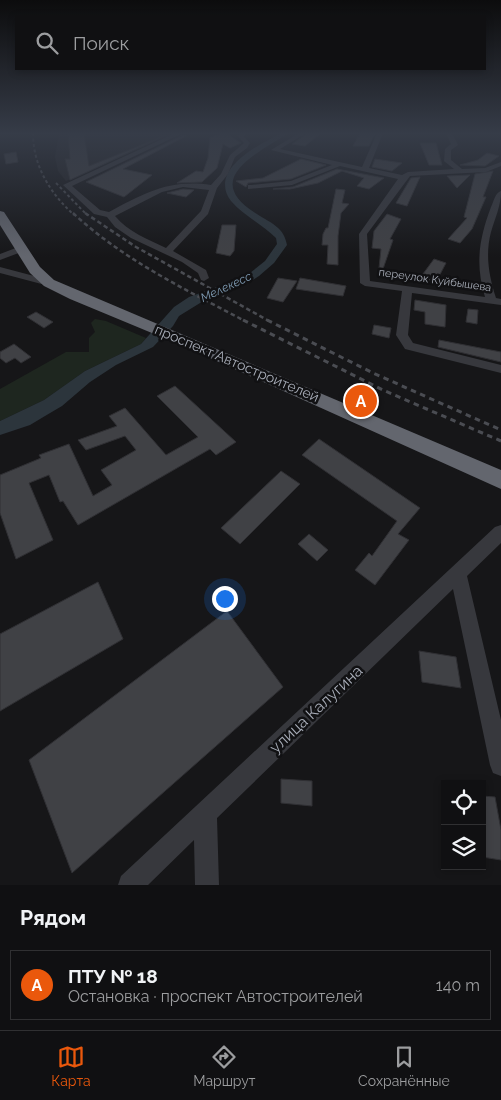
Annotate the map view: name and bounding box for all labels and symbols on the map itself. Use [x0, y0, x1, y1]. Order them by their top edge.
street label: переулок Куйбышева [378, 266, 492, 294]
water label: Мелекесс [198, 269, 254, 305]
street label: проспект Автостроителей [152, 321, 322, 405]
pin: A [345, 382, 377, 420]
your location [212, 586, 238, 612]
street label: улица Калугина [266, 661, 366, 757]

